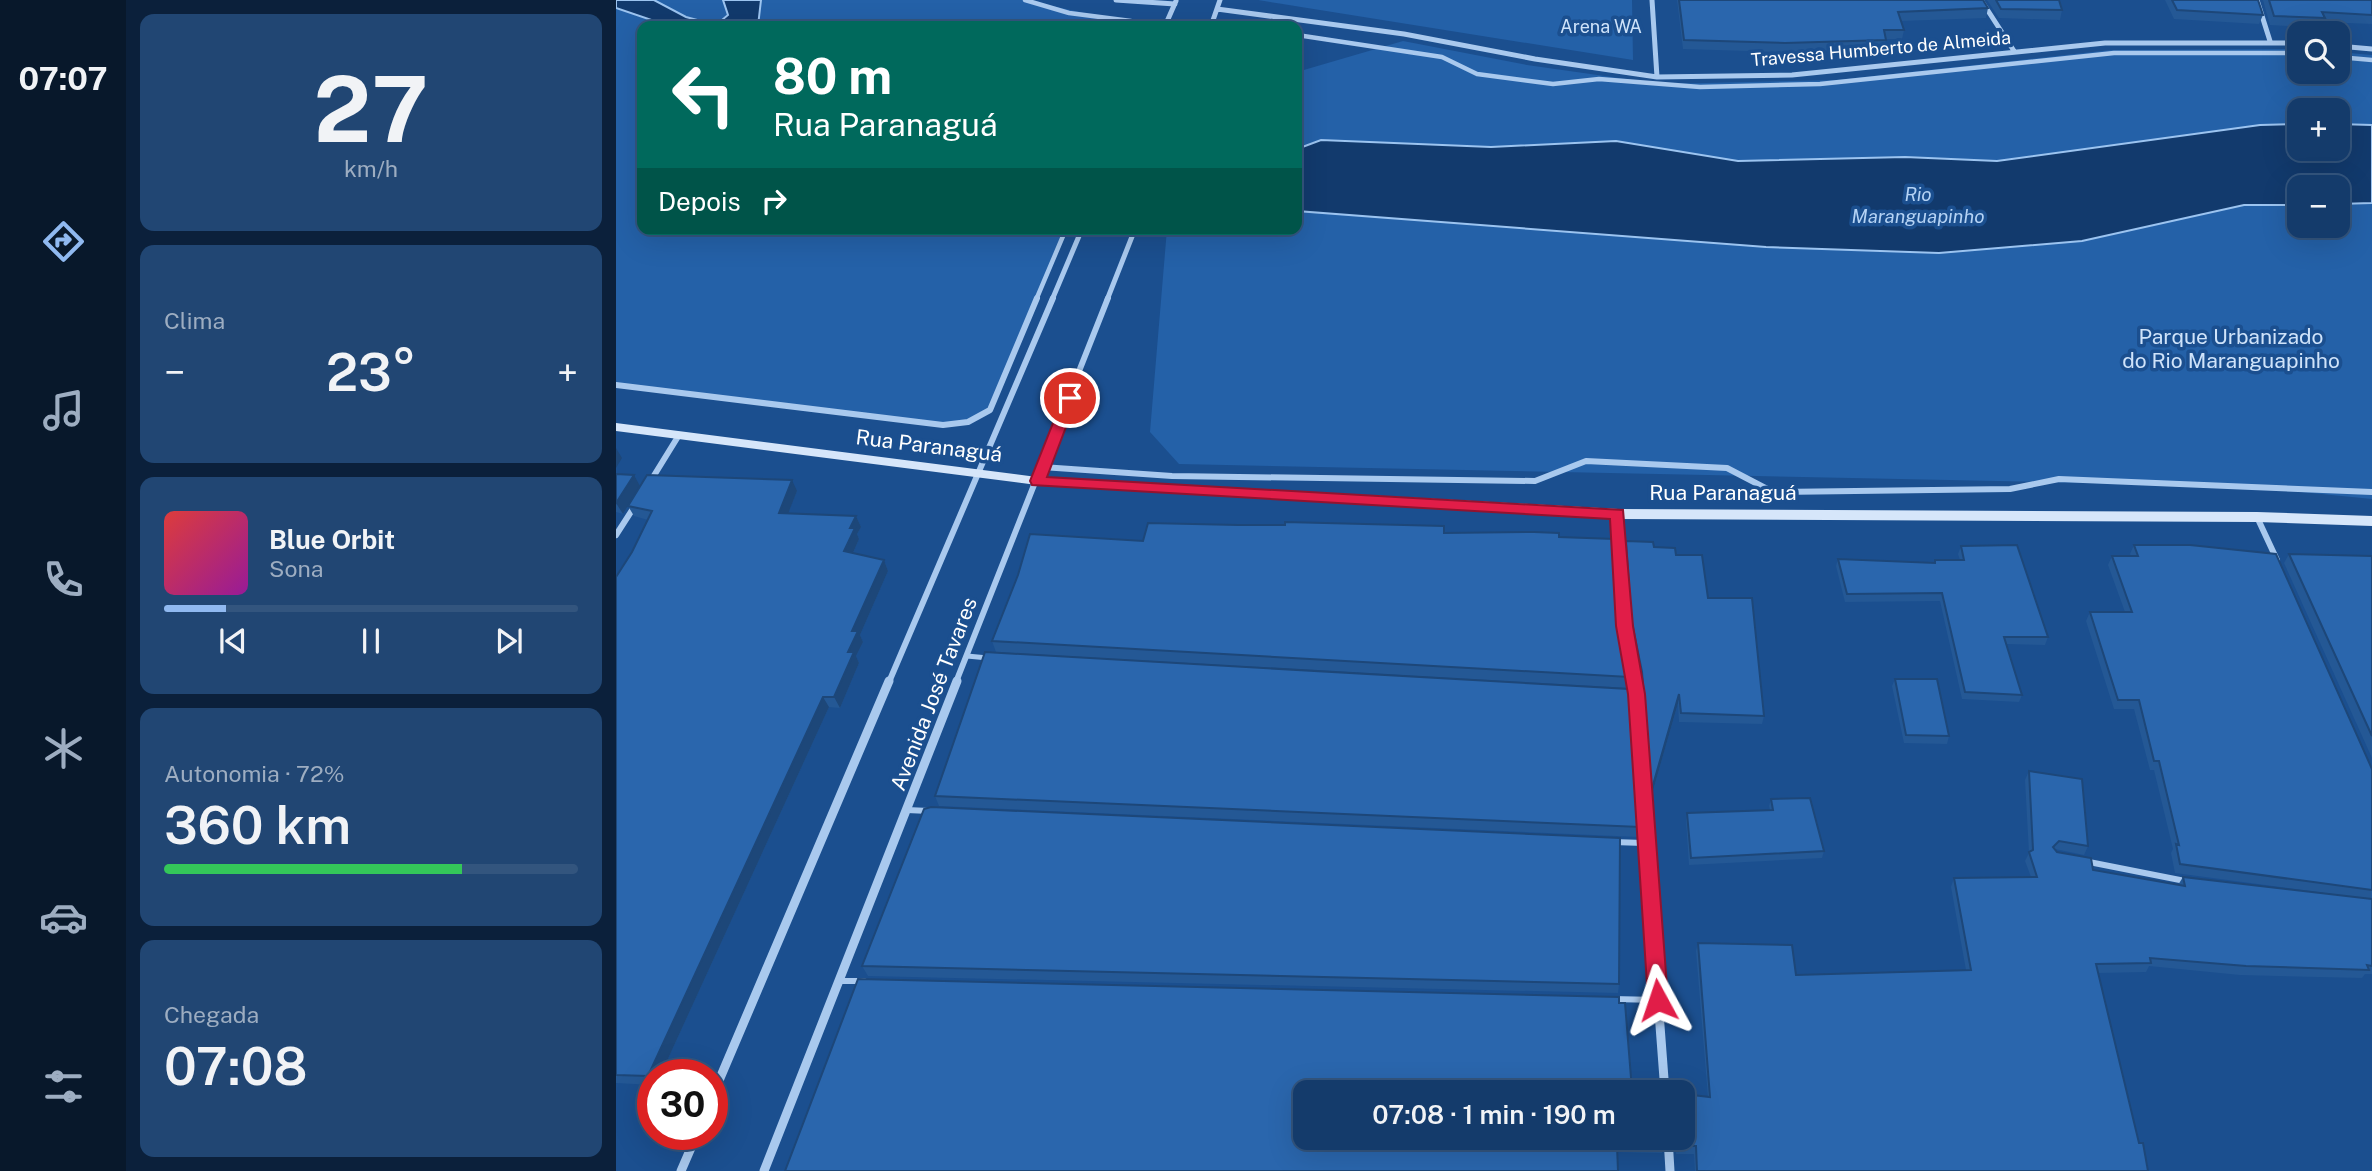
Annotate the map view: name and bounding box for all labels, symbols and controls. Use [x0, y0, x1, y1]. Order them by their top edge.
park label: Arena WA [1560, 16, 1642, 37]
map controls [2287, 21, 2350, 238]
button: search [2287, 21, 2350, 84]
street label: Travessa Humberto de Almeida [1750, 27, 2012, 70]
text: 80 m [773, 47, 892, 105]
icon: left [658, 49, 749, 140]
text: 27 [314, 56, 428, 162]
text: 07:07 [19, 60, 107, 97]
button: + [2287, 98, 2350, 161]
text: Rua Paranaguá [773, 106, 998, 143]
text: km/h [344, 155, 398, 182]
button: − [2287, 175, 2350, 238]
icon: right [755, 182, 793, 220]
water label: Rio Maranguapinho [1852, 183, 1984, 227]
text: Depois [658, 186, 741, 217]
icon: directions [39, 217, 88, 266]
text: Clima [164, 307, 225, 334]
park label: Parque Urbanizado do Rio Maranguapinho [2122, 324, 2340, 373]
text: 23° [326, 342, 416, 403]
text: − [164, 350, 185, 395]
text: + [557, 350, 578, 395]
pin [1040, 368, 1100, 428]
icon: arrive [1051, 379, 1089, 417]
icon: music [39, 386, 88, 435]
street label: Rua Paranaguá [854, 424, 1004, 467]
street label: Rua Paranaguá [1649, 480, 1797, 505]
text: Blue Orbit [269, 524, 395, 555]
icon: phone [39, 555, 88, 604]
text: Sona [269, 555, 323, 582]
street label: Avenida José Tavares [885, 594, 982, 794]
icon: previous [214, 622, 252, 660]
icon: pause [352, 622, 390, 660]
icon: next [490, 622, 528, 660]
icon: climate [39, 724, 88, 773]
text: Autonomia · 72% [164, 760, 344, 787]
text: 360 km [164, 795, 351, 856]
icon: car [39, 893, 88, 942]
position arrow [1621, 963, 1695, 1037]
text: Chegada [164, 1001, 259, 1028]
text: 07:08 [164, 1036, 308, 1097]
speed limit sign: 30 [637, 1059, 728, 1150]
icon: filters [39, 1062, 88, 1111]
text: 07:08 · 1 min · 190 m [1372, 1099, 1616, 1130]

